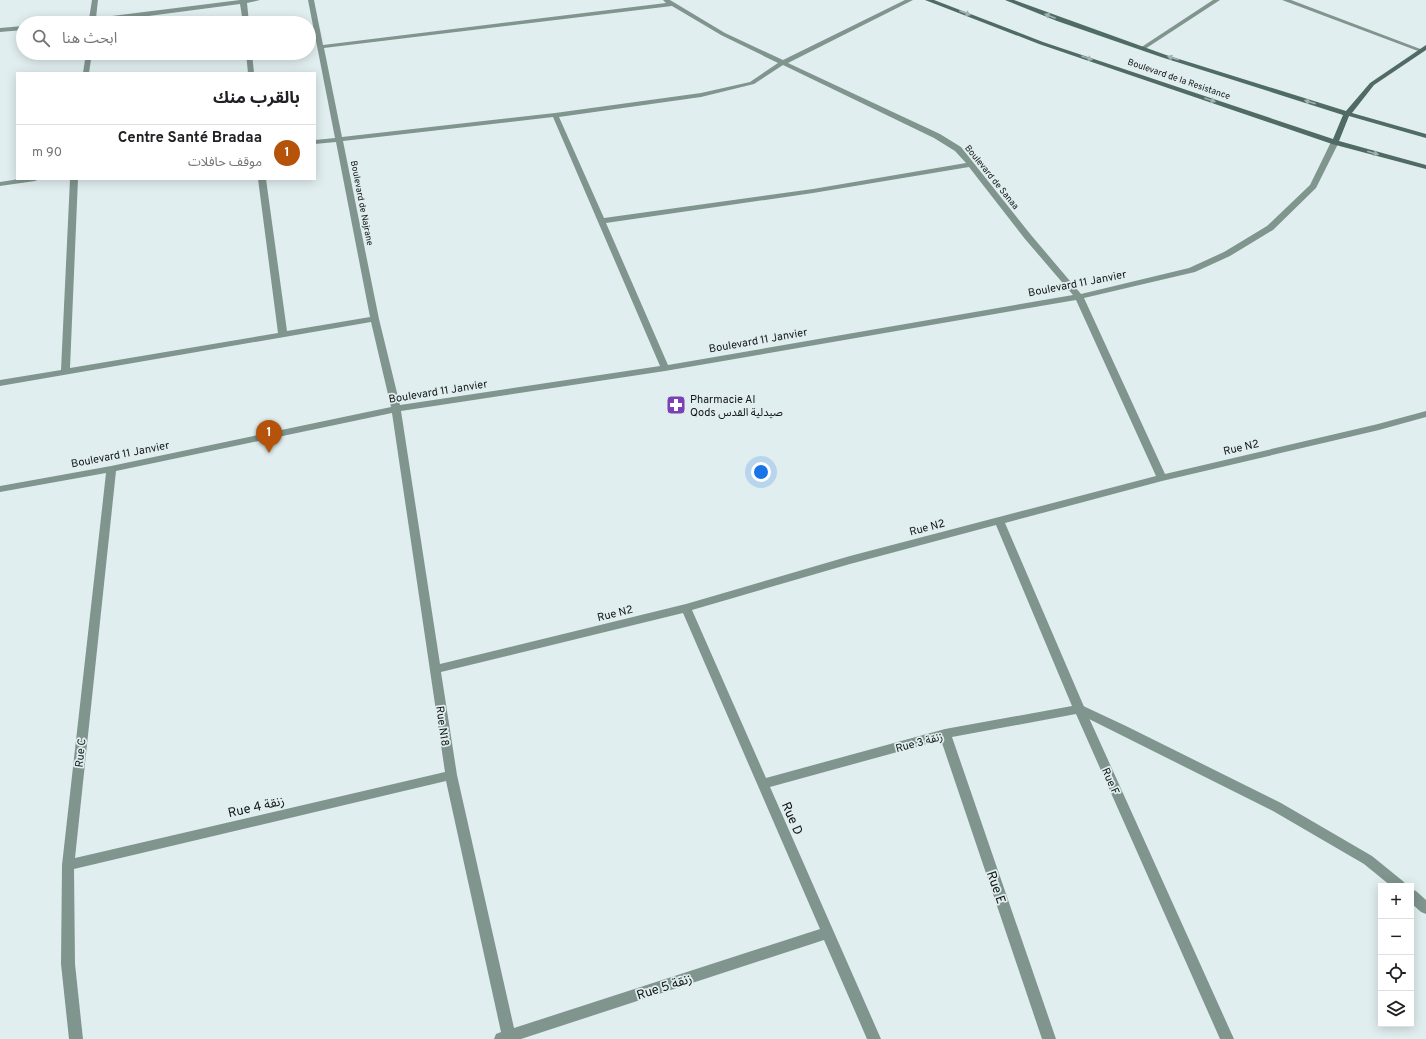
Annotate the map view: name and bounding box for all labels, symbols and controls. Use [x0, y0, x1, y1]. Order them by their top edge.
one-way arrow [960, 11, 972, 17]
one-way arrow [1043, 13, 1055, 19]
search box [16, 16, 316, 60]
icon: search [30, 27, 52, 49]
text: ابحث هنا [62, 30, 117, 49]
one-way arrow [1166, 55, 1178, 61]
one-way arrow [1081, 56, 1093, 62]
street label: Boulevard de la Resistance [1126, 57, 1232, 102]
text: بالقرب منك [213, 88, 300, 110]
one-way arrow [1205, 97, 1217, 103]
one-way arrow [1304, 99, 1316, 105]
text: Centre Santé Bradaa [118, 129, 262, 148]
street label: Boulevard de Sanaa [962, 143, 1021, 212]
text: 90 m [32, 145, 62, 161]
text: 1 [284, 145, 290, 161]
one-way arrow [1367, 150, 1379, 156]
text: موقف حافلات [188, 155, 262, 171]
street label: Boulevard de Najrane [348, 160, 375, 247]
street label: Boulevard 11 Janvier [1027, 267, 1128, 300]
street label: Boulevard 11 Janvier [708, 325, 809, 357]
street label: Boulevard 11 Janvier [388, 377, 489, 407]
place label: Pharmacie Al Qods صيدلية القدس [690, 393, 783, 420]
pharmacy icon: Pharmacie Al Qods صيدلية القدس [665, 394, 687, 416]
pin: 1 [256, 420, 282, 453]
street label: Rue N2 [1222, 437, 1260, 459]
street label: Boulevard 11 Janvier [70, 438, 171, 471]
your location [751, 462, 771, 482]
street label: Rue N2 [908, 517, 947, 539]
street label: Rue N2 [596, 603, 635, 625]
street label: Rue N18 [432, 705, 452, 747]
street label: Rue 3 زنقة [894, 730, 944, 756]
street label: Rue C [73, 738, 89, 768]
street label: Rue F [1098, 766, 1122, 797]
street label: Rue 4 زنقة [227, 794, 286, 822]
street label: Rue D [777, 800, 806, 838]
street label: Rue E [982, 869, 1008, 906]
map controls [1378, 883, 1414, 1027]
button: + [1378, 883, 1414, 919]
button: − [1378, 919, 1414, 955]
button: locate [1378, 955, 1414, 991]
street label: Rue 5 زنقة [635, 971, 694, 1004]
button: layers [1378, 991, 1414, 1027]

